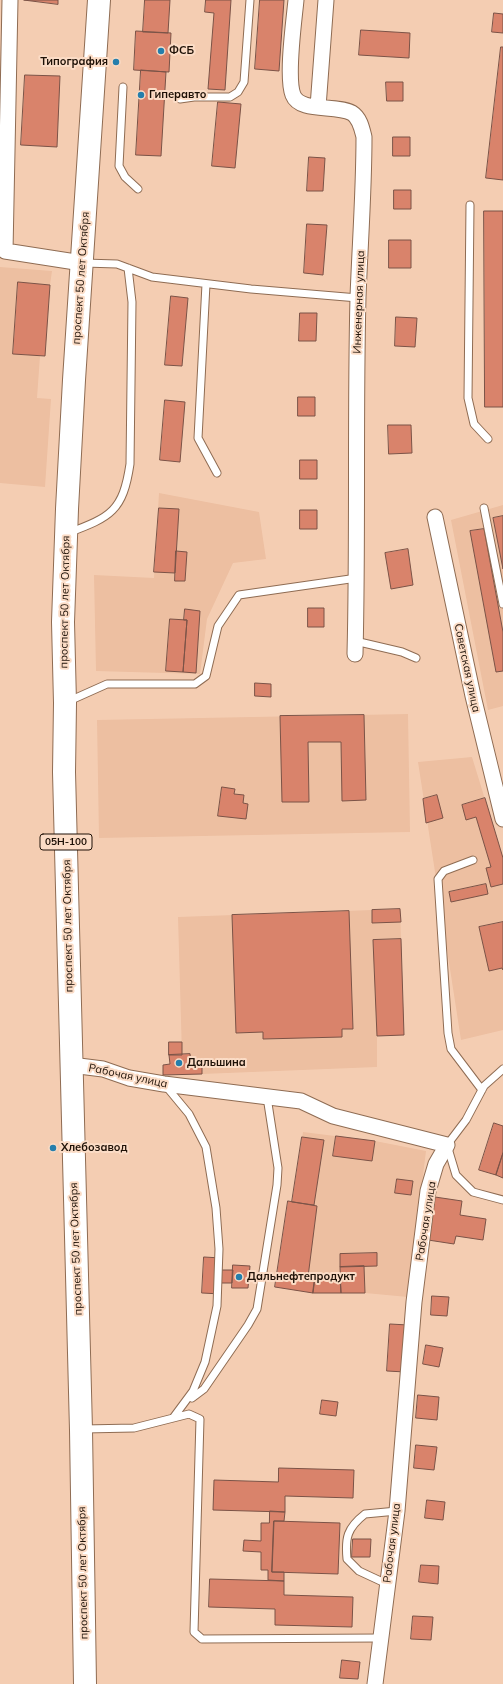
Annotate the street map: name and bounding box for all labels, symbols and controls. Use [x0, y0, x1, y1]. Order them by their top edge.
place label: ФСБ [169, 44, 194, 58]
marker: ФСБ [156, 46, 166, 56]
place label: Типография [40, 55, 108, 69]
marker: Типография [111, 57, 121, 67]
place label: Гиперавто [149, 88, 206, 102]
marker: Гиперавто [136, 90, 146, 100]
street label: проспект 50 лет Октября [70, 211, 92, 345]
street label: Инженерная улица [351, 250, 367, 354]
street label: проспект 50 лет Октября [57, 536, 73, 668]
street label: Советская улица [451, 623, 483, 713]
road number: 05Н-100 [40, 834, 92, 850]
street label: проспект 50 лет Октября [60, 860, 76, 992]
place label: Дальшина [187, 1056, 246, 1070]
marker: Дальшина [174, 1058, 184, 1068]
street label: Рабочая улица [87, 1061, 169, 1091]
place label: Хлебозавод [61, 1141, 127, 1155]
marker: Хлебозавод [48, 1143, 58, 1153]
street label: Рабочая улица [413, 1180, 439, 1262]
street label: проспект 50 лет Октября [67, 1182, 85, 1316]
place label: Дальнефтепродукт [247, 1270, 355, 1284]
marker: Дальнефтепродукт [234, 1272, 244, 1282]
street label: Рабочая улица [381, 1502, 403, 1584]
street label: проспект 50 лет Октября [75, 1507, 91, 1639]

